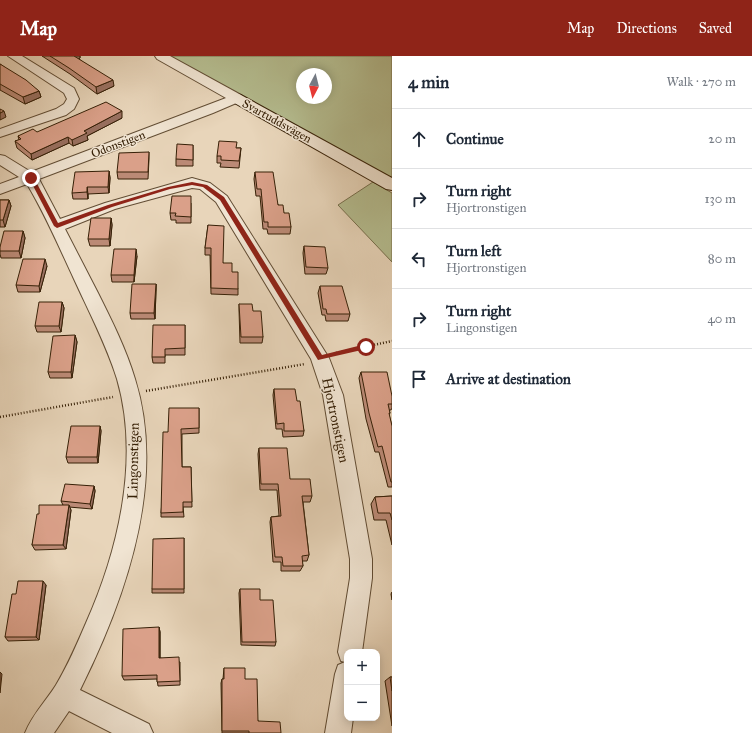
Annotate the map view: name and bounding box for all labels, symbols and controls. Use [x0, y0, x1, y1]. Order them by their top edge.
text: Map [20, 17, 57, 40]
text: Map [567, 20, 594, 37]
text: Directions [616, 20, 677, 37]
text: Saved [699, 20, 732, 37]
north arrow [296, 68, 332, 104]
text: 4 min [408, 72, 449, 93]
text: Walk · 270 m [667, 74, 736, 90]
street label: Svartuddsvägen [239, 96, 315, 147]
street label: Odonstigen [89, 127, 148, 162]
icon: ahead [408, 128, 430, 150]
text: Continue [446, 130, 504, 148]
text: 20 m [708, 131, 736, 147]
route end [22, 169, 40, 187]
text: Turn right [446, 182, 511, 200]
icon: right [408, 188, 430, 210]
text: 130 m [704, 191, 736, 207]
text: Hjortronstigen [446, 200, 526, 216]
text: Turn left [446, 242, 502, 260]
icon: left [408, 248, 430, 270]
text: 80 m [708, 251, 736, 267]
text: Hjortronstigen [446, 260, 526, 276]
text: Turn right [446, 302, 511, 320]
icon: right [408, 308, 430, 330]
text: 40 m [707, 311, 736, 327]
text: Lingonstigen [446, 320, 517, 336]
route start [357, 338, 375, 356]
icon: arrive [408, 368, 430, 390]
text: Arrive at destination [446, 370, 571, 388]
street label: Hjortronstigen [318, 376, 353, 465]
street label: Lingonstigen [124, 422, 143, 500]
map controls [344, 649, 380, 721]
button: + [344, 649, 380, 685]
button: − [344, 685, 380, 721]

